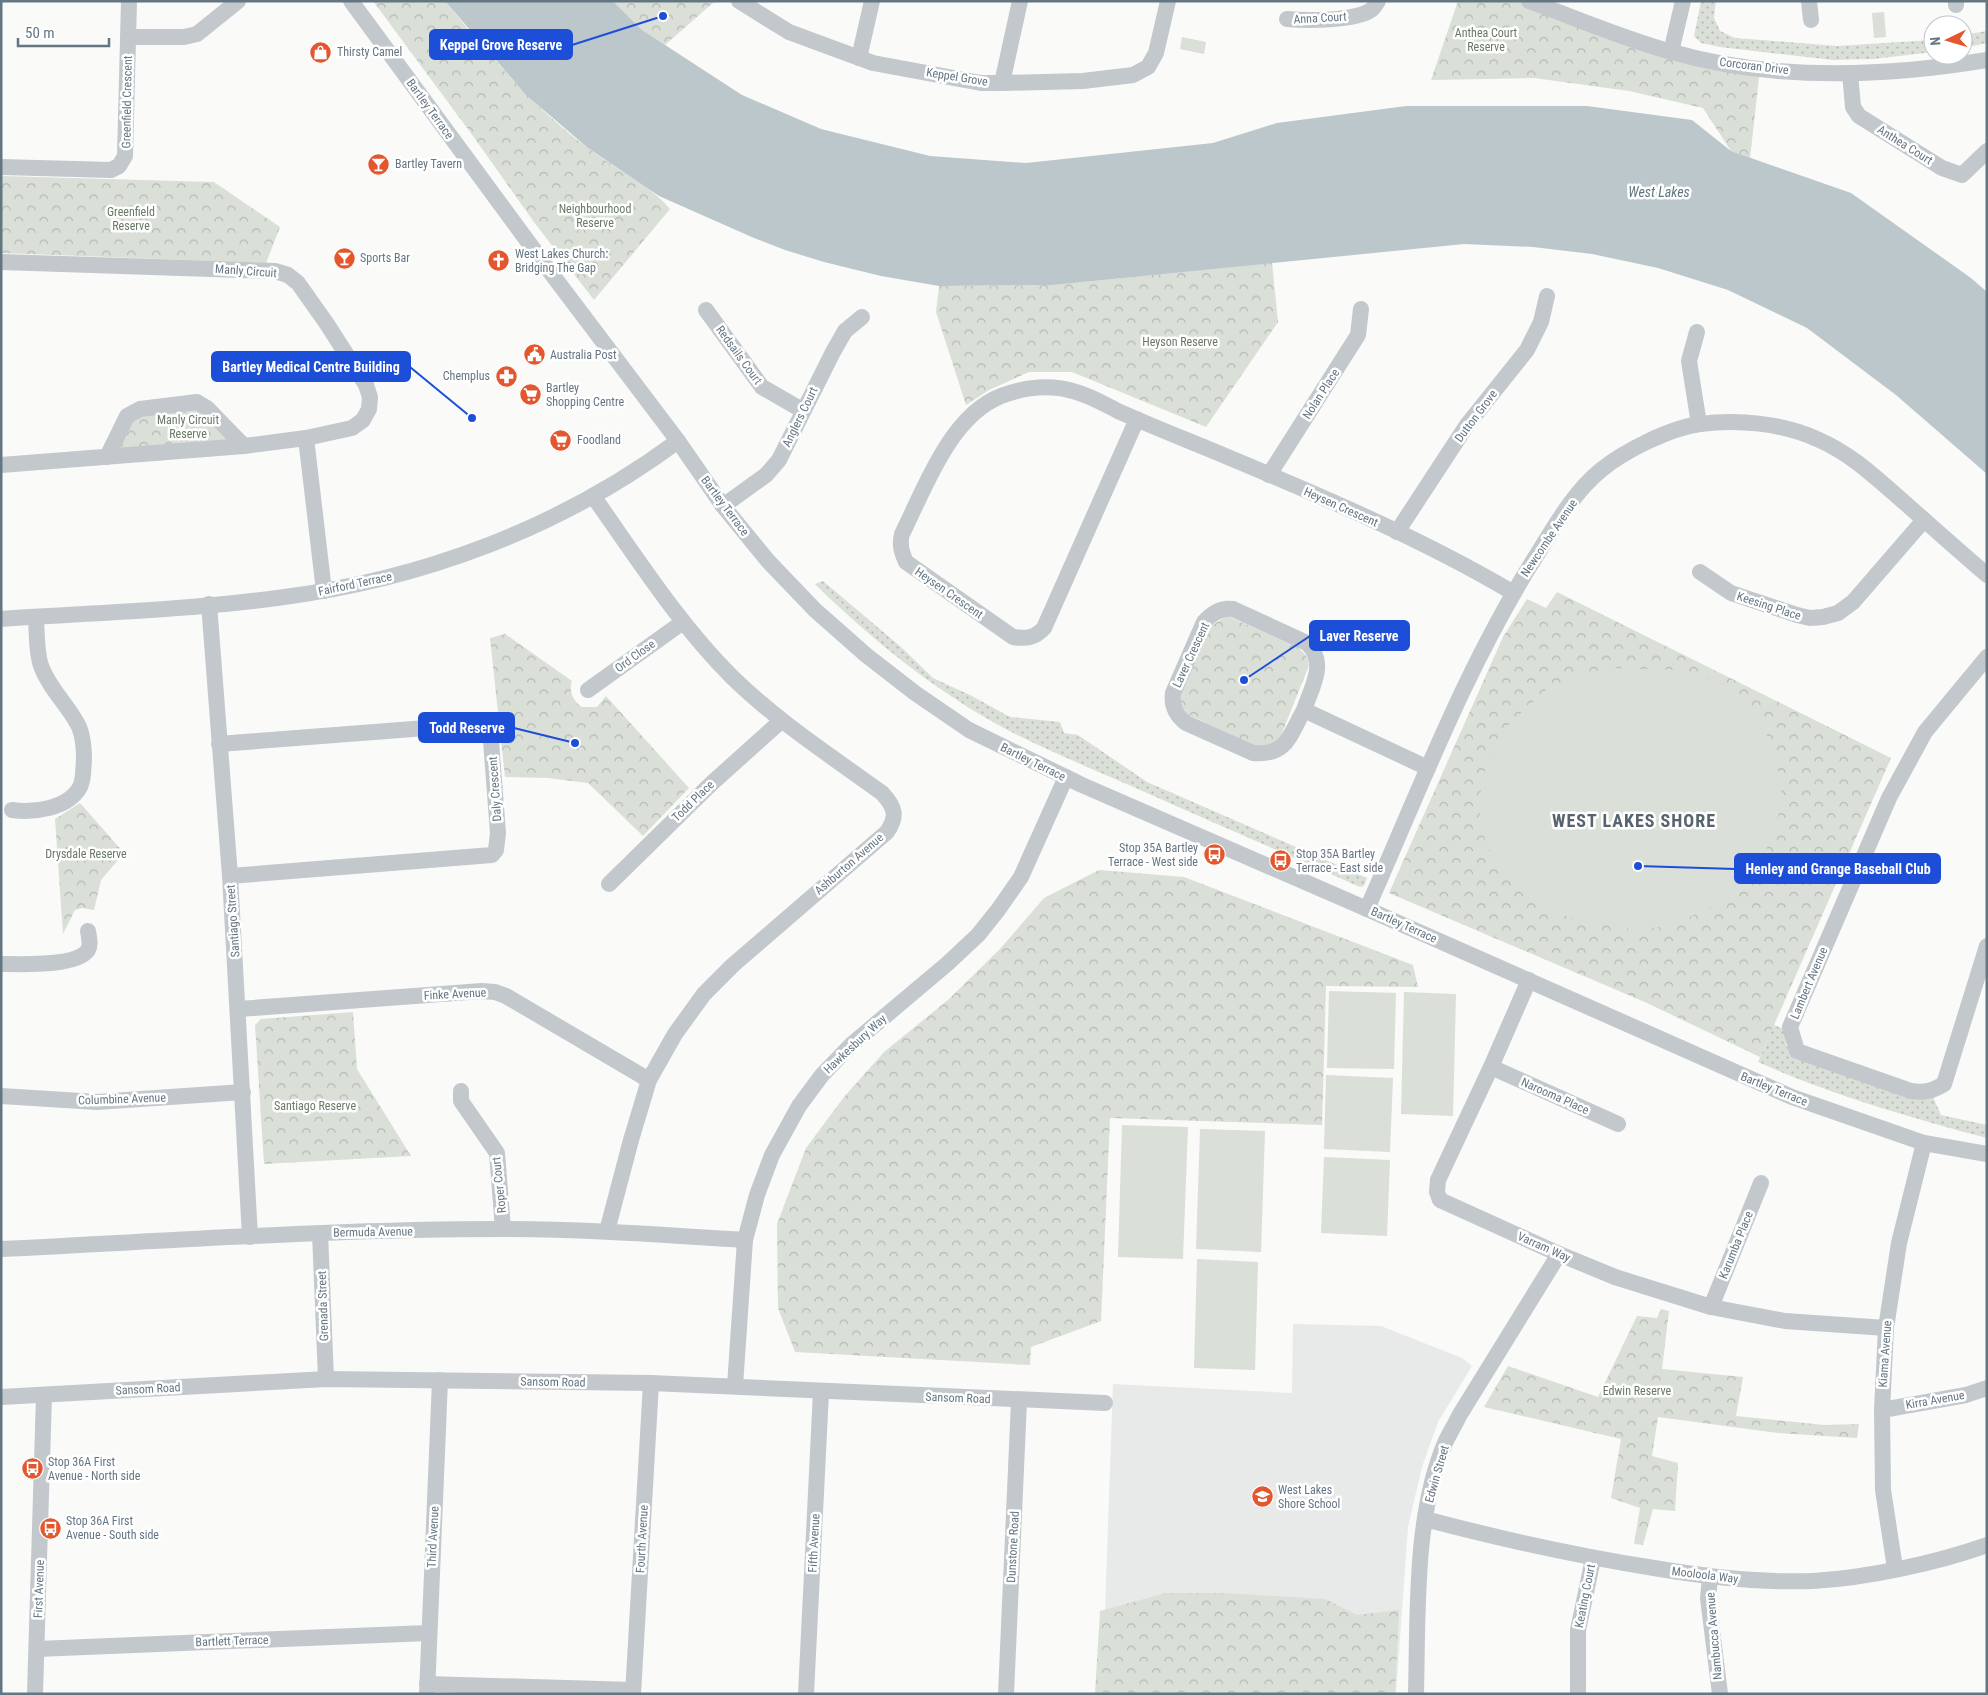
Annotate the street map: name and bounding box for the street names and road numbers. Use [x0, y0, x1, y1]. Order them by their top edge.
street label: Anna Court [1293, 10, 1347, 26]
street label: Greenfield Crescent [119, 55, 135, 148]
street label: Corcoran Drive [1719, 55, 1790, 77]
street label: Keppel Grove [925, 65, 989, 89]
street label: Bartley Terrace [403, 76, 457, 142]
street label: Anthea Court [1875, 123, 1936, 168]
street label: Manly Circuit [215, 262, 278, 280]
street label: Redsails Court [713, 323, 765, 387]
street label: Nolan Place [1300, 366, 1343, 422]
street label: Anglers Court [779, 384, 821, 449]
street label: Dutton Grove [1452, 387, 1500, 445]
street label: Bartley Terrace [698, 473, 752, 539]
street label: Heysen Crescent [1302, 484, 1381, 530]
street label: Newcombe Avenue [1518, 496, 1580, 579]
street label: Heysen Crescent [912, 564, 986, 622]
street label: Fairford Terrace [317, 569, 393, 599]
street label: Keesing Place [1735, 589, 1803, 623]
street label: Laver Crescent [1170, 620, 1212, 690]
street label: Ord Close [612, 637, 658, 675]
street label: Bartley Terrace [998, 740, 1068, 784]
street label: Daly Crescent [486, 756, 504, 822]
street label: Todd Place [669, 777, 717, 824]
street label: Ashburton Avenue [812, 830, 886, 898]
street label: Santiago Street [223, 884, 243, 958]
street label: Bartley Terrace [1369, 904, 1440, 946]
street label: Lambert Avenue [1788, 945, 1831, 1021]
street label: Finke Avenue [423, 985, 487, 1003]
street label: Hawkesbury Way [821, 1012, 889, 1076]
street label: Bartley Terrace [1739, 1069, 1810, 1109]
street label: Narooma Place [1519, 1075, 1591, 1117]
street label: Columbine Avenue [78, 1090, 167, 1108]
street label: Roper Court [489, 1156, 509, 1214]
street label: Karumba Place [1716, 1209, 1756, 1281]
street label: Bermuda Avenue [333, 1224, 413, 1240]
street label: Varram Way [1515, 1229, 1573, 1265]
street label: Grenada Street [315, 1270, 331, 1341]
street label: Kiama Avenue [1876, 1320, 1894, 1388]
street label: Sansom Road [520, 1374, 586, 1390]
street label: Sansom Road [115, 1380, 181, 1398]
street label: Kirra Avenue [1905, 1388, 1966, 1412]
street label: Sansom Road [925, 1390, 991, 1406]
street label: Edwin Street [1422, 1443, 1452, 1504]
street label: Fourth Avenue [633, 1504, 651, 1573]
street label: Third Avenue [424, 1506, 442, 1568]
street label: Dunstone Road [1004, 1511, 1022, 1583]
street label: Fifth Avenue [805, 1513, 823, 1573]
street label: First Avenue [31, 1559, 47, 1618]
street label: Keating Court [1572, 1562, 1598, 1629]
street label: Mooloola Way [1671, 1564, 1739, 1586]
street label: Nambucca Avenue [1703, 1591, 1725, 1680]
street label: Bartlett Terrace [195, 1633, 269, 1649]

